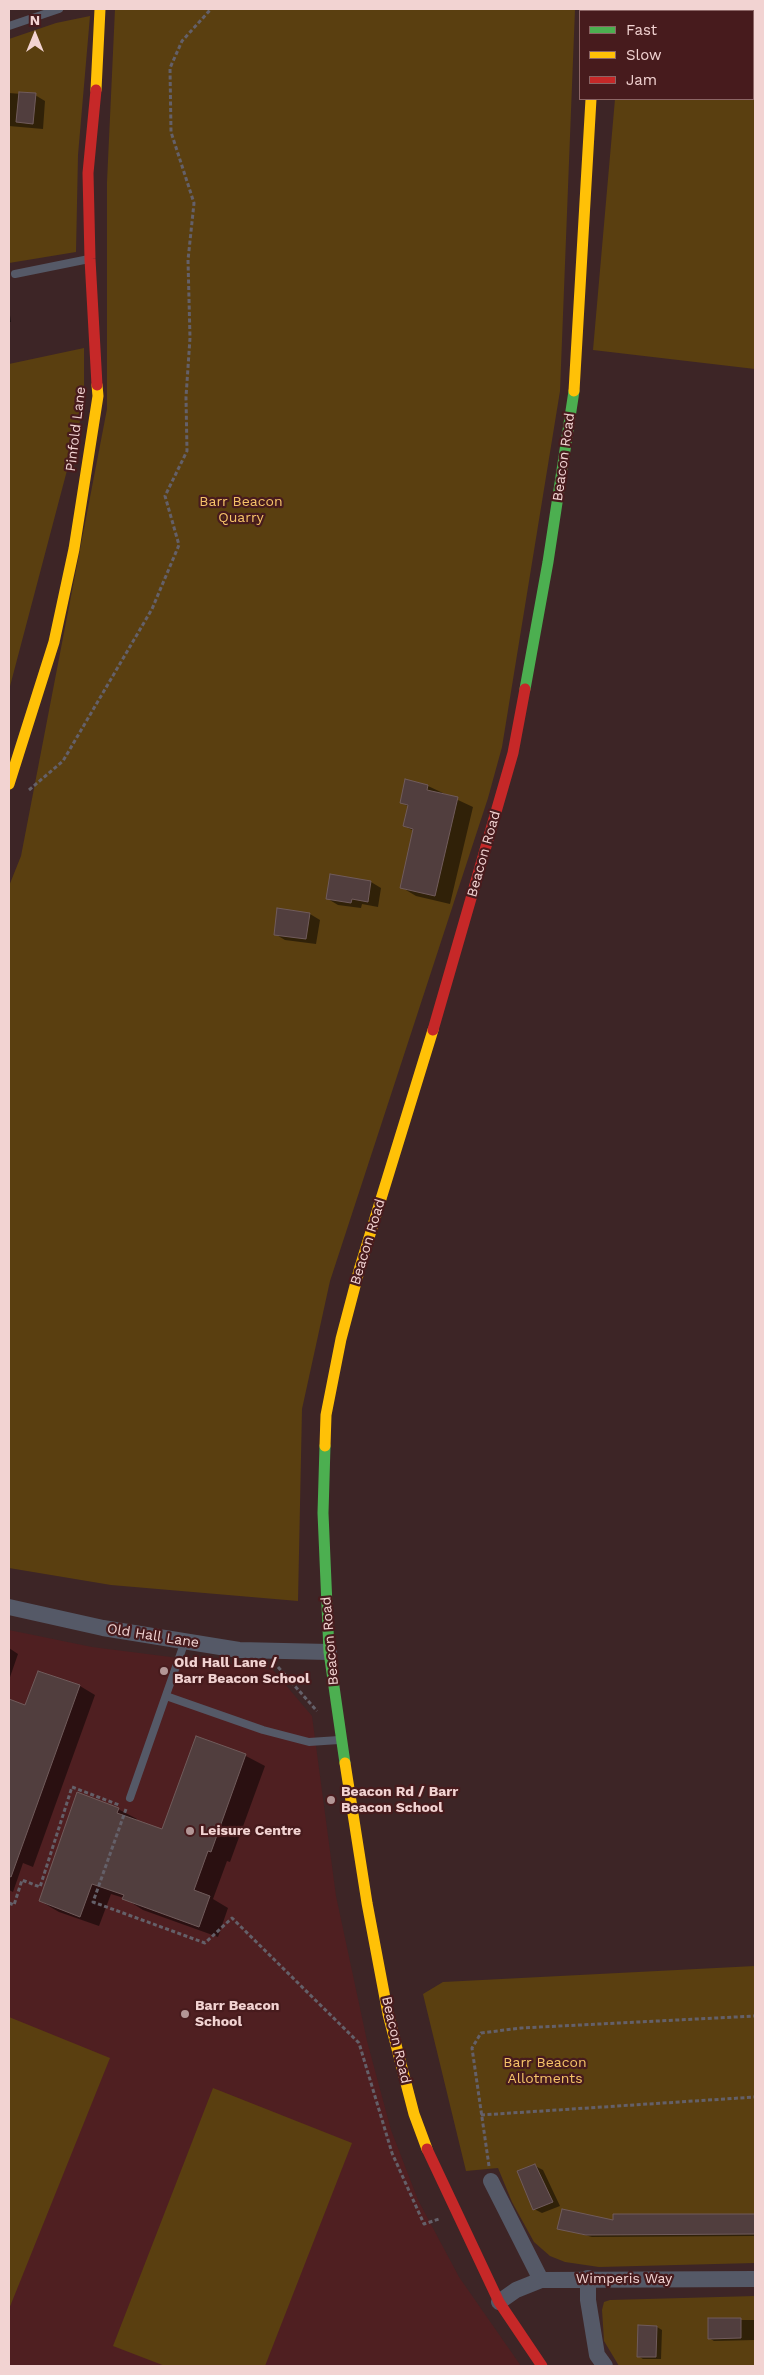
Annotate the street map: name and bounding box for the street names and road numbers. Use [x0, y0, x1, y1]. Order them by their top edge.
street label: Pinfold Lane [62, 386, 90, 472]
street label: Beacon Road [549, 412, 579, 502]
street label: Beacon Road [464, 809, 504, 899]
street label: Beacon Road [347, 1197, 389, 1287]
street label: Beacon Road [318, 1596, 342, 1686]
street label: Old Hall Lane [106, 1620, 200, 1652]
street label: Beacon Road [378, 1995, 414, 2085]
street label: Wimperis Way [576, 2271, 672, 2287]

